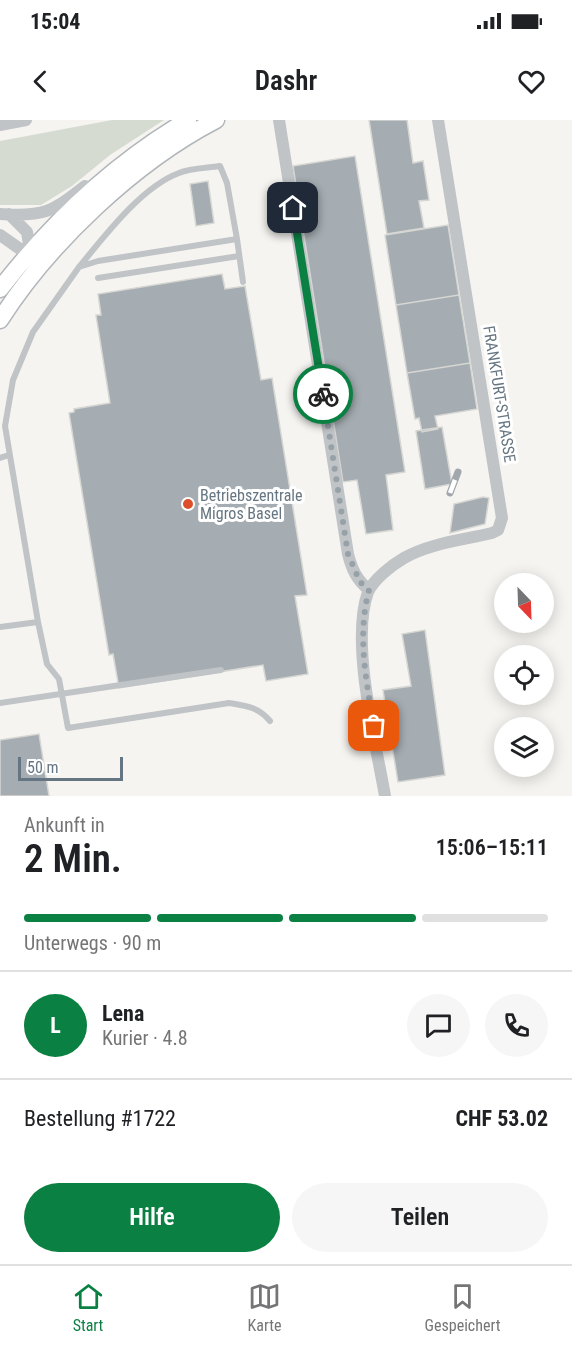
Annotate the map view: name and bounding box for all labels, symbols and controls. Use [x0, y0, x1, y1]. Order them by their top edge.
text: 15:04 [30, 9, 81, 34]
icon: back [24, 65, 57, 98]
text: Dashr [255, 65, 317, 97]
icon: heart [515, 65, 548, 98]
pin [267, 182, 318, 233]
icon: home [276, 191, 309, 224]
street label: FRANKFURT-STRASSE [479, 324, 520, 464]
courier [293, 364, 353, 424]
icon: bike [307, 378, 340, 411]
place label: Betriebszentrale Migros Basel [200, 486, 302, 523]
marker: Betriebszentrale Migros Basel [181, 497, 195, 511]
north arrow [494, 573, 554, 633]
map controls [494, 573, 554, 777]
button: locate [494, 645, 554, 705]
pin [348, 700, 399, 751]
icon: bag [357, 709, 390, 742]
button: layers [494, 717, 554, 777]
scale bar [18, 754, 123, 782]
text: 50 m [27, 758, 59, 777]
text: Ankunft in [24, 813, 105, 837]
text: 15:06–15:11 [436, 835, 548, 860]
text: 2 Min. [24, 836, 122, 882]
text: Unterwegs · 90 m [24, 931, 161, 955]
button: chat [407, 994, 470, 1057]
button: phone [485, 994, 548, 1057]
text: Lena [102, 1001, 144, 1026]
text: L [50, 1013, 61, 1038]
text: Kurier · 4.8 [102, 1026, 188, 1050]
text: Bestellung #1722 [24, 1106, 176, 1131]
text: CHF 53.02 [456, 1106, 548, 1131]
button: Hilfe [24, 1183, 280, 1252]
button: Teilen [292, 1183, 548, 1252]
tab: Start [72, 1280, 105, 1335]
tab: Karte [248, 1280, 281, 1335]
tab: Gespeichert [425, 1280, 500, 1335]

